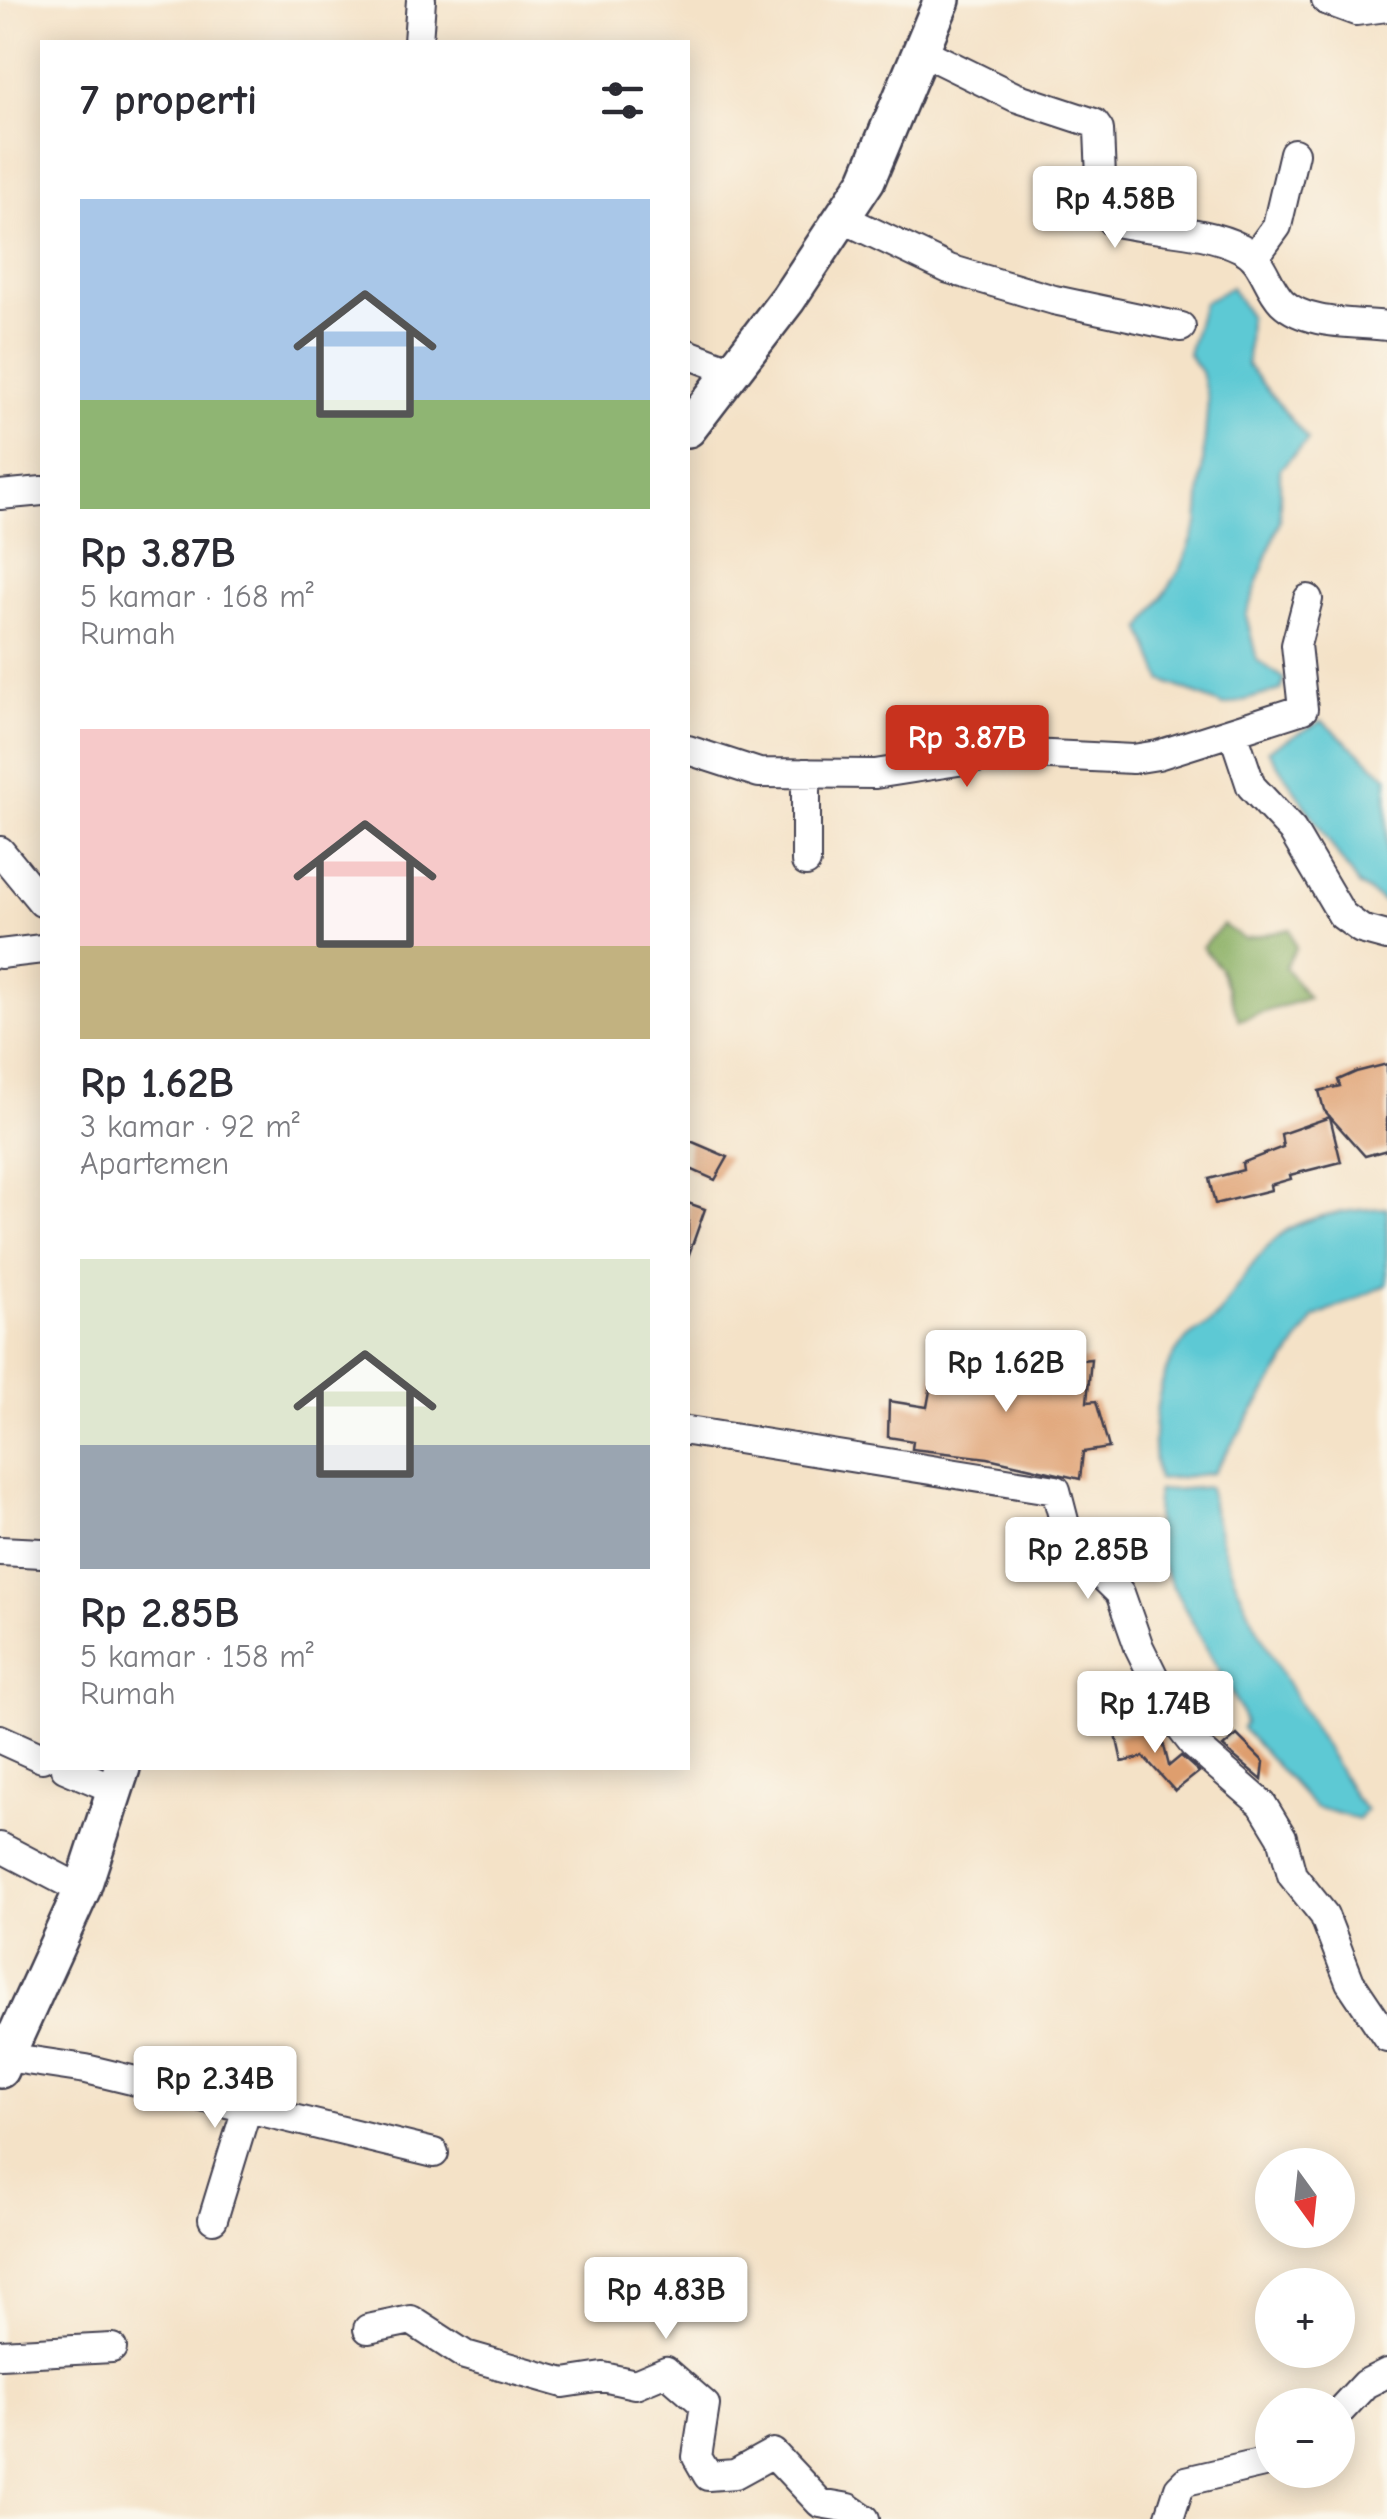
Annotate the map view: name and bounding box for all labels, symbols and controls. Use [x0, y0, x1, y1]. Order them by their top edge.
icon: filters [595, 73, 650, 128]
text: 7 properti [80, 76, 257, 125]
pin: Rp 4.58B [1012, 166, 1218, 251]
text: Rp 4.58B [1055, 180, 1175, 217]
icon: home [275, 264, 455, 444]
text: Rp 3.87B [80, 529, 236, 578]
text: 5 kamar · 168 m² [80, 578, 314, 615]
text: Rumah [80, 615, 176, 652]
pin: Rp 3.87B [864, 705, 1070, 790]
text: Rp 3.87B [908, 719, 1026, 756]
icon: home [275, 794, 455, 974]
text: Rp 1.62B [80, 1059, 234, 1108]
text: 3 kamar · 92 m² [80, 1108, 300, 1145]
text: Apartemen [80, 1145, 229, 1182]
icon: home [275, 1324, 455, 1504]
pin: Rp 1.62B [903, 1330, 1109, 1415]
text: Rp 1.62B [947, 1344, 1065, 1381]
pin: Rp 2.85B [985, 1517, 1191, 1602]
text: Rp 2.85B [1027, 1531, 1149, 1568]
text: Rp 2.85B [80, 1589, 239, 1638]
text: 5 kamar · 158 m² [80, 1638, 314, 1675]
pin: Rp 1.74B [1052, 1671, 1258, 1756]
text: Rumah [80, 1675, 176, 1712]
text: Rp 1.74B [1099, 1685, 1211, 1722]
pin: Rp 2.34B [112, 2046, 318, 2131]
text: Rp 2.34B [156, 2060, 274, 2097]
north arrow [1255, 2148, 1355, 2248]
map controls [1255, 2148, 1355, 2488]
pin: Rp 4.83B [563, 2257, 769, 2342]
button: + [1255, 2268, 1355, 2368]
text: Rp 4.83B [606, 2271, 726, 2308]
button: − [1255, 2388, 1355, 2488]

